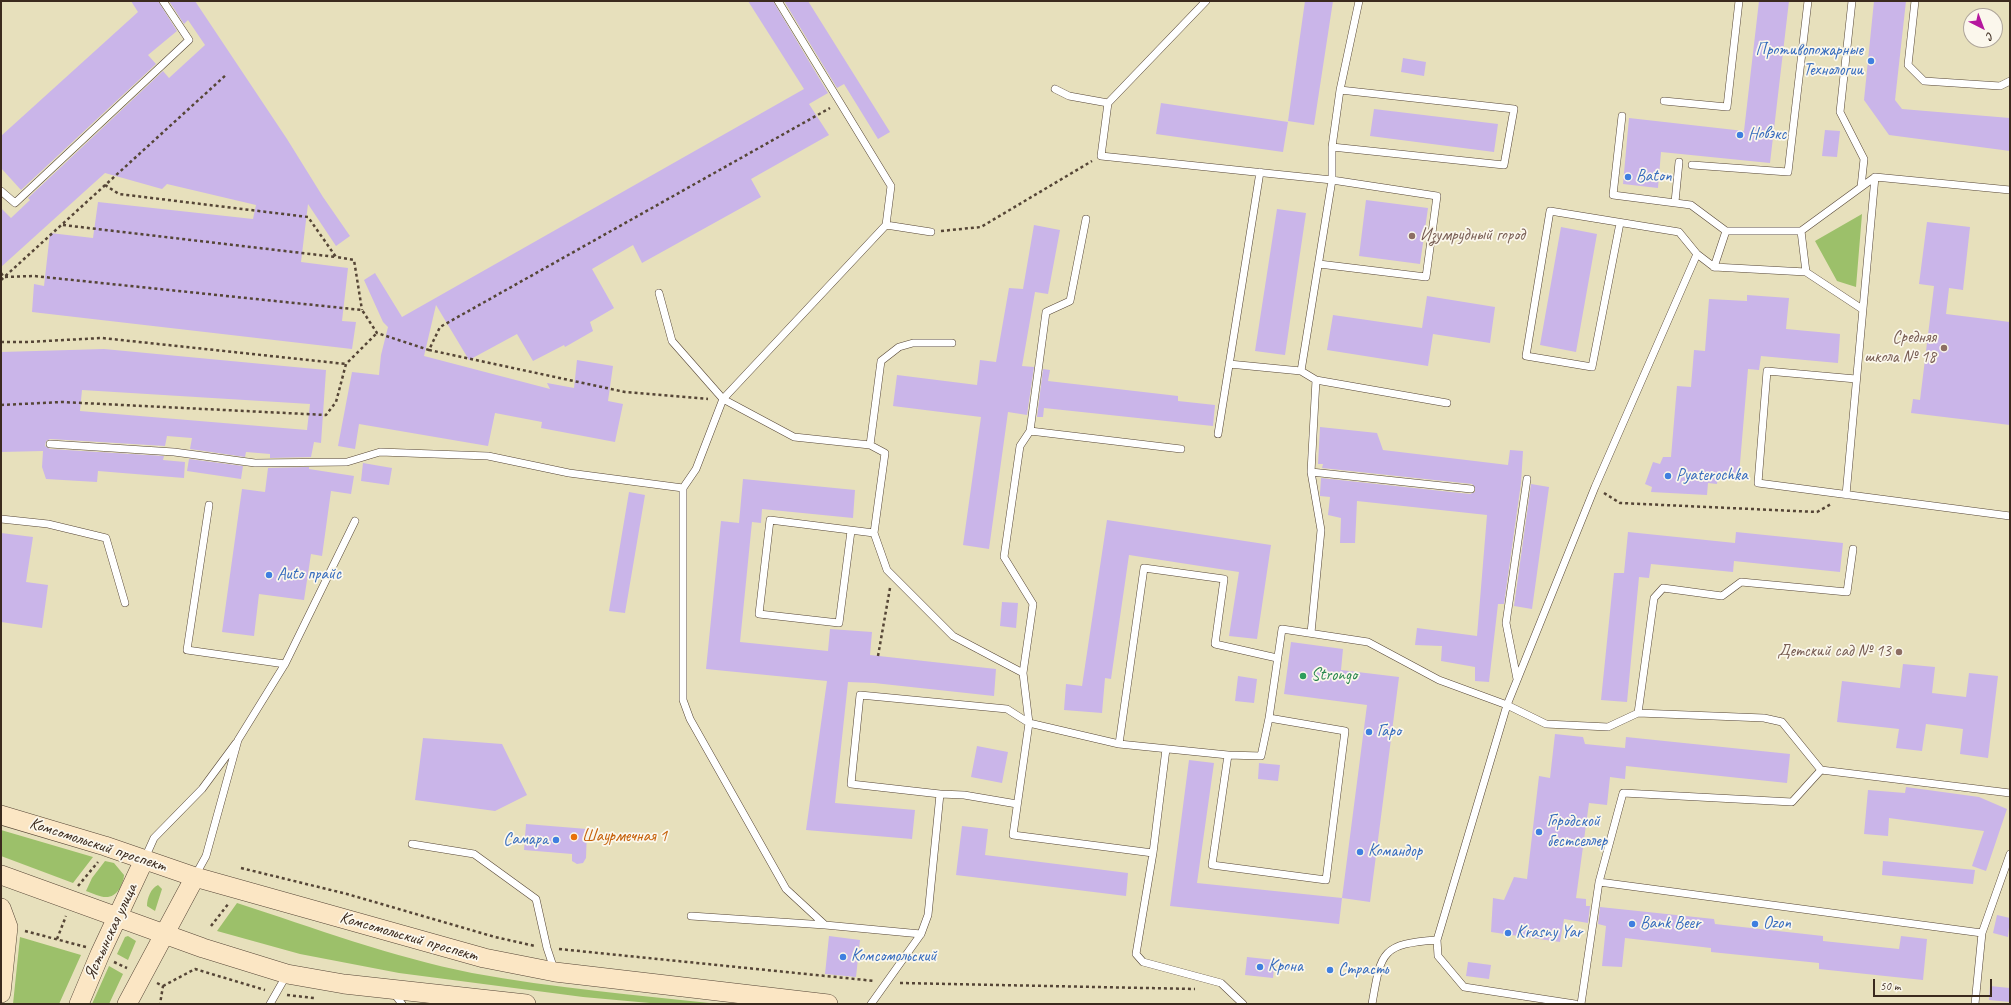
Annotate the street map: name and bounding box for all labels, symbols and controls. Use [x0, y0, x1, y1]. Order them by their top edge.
north arrow [1963, 8, 2003, 48]
text: С [1984, 29, 1997, 43]
place label: Противопожарные Технологии [1756, 41, 1863, 81]
marker: Противопожарные Технологии [1866, 56, 1876, 66]
place label: Новэкс [1748, 125, 1786, 145]
marker: Новэкс [1735, 130, 1745, 140]
place label: Baton [1636, 167, 1672, 187]
marker: Baton [1623, 172, 1633, 182]
place label: Изумрудный город [1420, 226, 1525, 246]
marker: Изумрудный город [1407, 231, 1417, 241]
place label: Средняя школа № 18 [1864, 328, 1936, 368]
marker: Средняя школа № 18 [1939, 343, 1949, 353]
place label: Pyaterochka [1676, 466, 1748, 486]
marker: Pyaterochka [1663, 471, 1673, 481]
place label: Auto прайс [277, 565, 341, 585]
marker: Auto прайс [264, 570, 274, 580]
place label: Детский сад № 13 [1777, 642, 1891, 662]
marker: Детский сад № 13 [1894, 647, 1904, 657]
place label: Strongo [1311, 666, 1357, 686]
marker: Strongo [1298, 671, 1308, 681]
place label: Гаро [1377, 722, 1401, 742]
marker: Гаро [1364, 727, 1374, 737]
place label: Городской бестселлер [1547, 812, 1607, 852]
street label: Комсомольский проспект [27, 813, 169, 877]
place label: Шаурмечная 1 [582, 827, 667, 847]
marker: Городской бестселлер [1534, 827, 1544, 837]
place label: Самара [503, 830, 548, 850]
marker: Шаурмечная 1 [569, 832, 579, 842]
marker: Самара [551, 835, 561, 845]
place label: Командор [1368, 842, 1422, 862]
marker: Командор [1355, 847, 1365, 857]
street label: Ястынская улица [80, 881, 142, 983]
street label: Комсомольский проспект [337, 907, 481, 967]
place label: Bank Beer [1640, 914, 1700, 934]
place label: Ozon [1763, 914, 1791, 934]
marker: Bank Beer [1627, 919, 1637, 929]
marker: Ozon [1750, 919, 1760, 929]
place label: Krasny Yar [1516, 923, 1582, 943]
marker: Krasny Yar [1503, 928, 1513, 938]
place label: Комсомольский [851, 947, 937, 967]
marker: Комсомольский [838, 952, 848, 962]
place label: Крона [1268, 957, 1303, 977]
place label: Страсть [1338, 960, 1388, 980]
marker: Крона [1255, 962, 1265, 972]
marker: Страсть [1325, 965, 1335, 975]
scale bar [1875, 971, 1994, 997]
text: 50 m [1880, 978, 1900, 994]

